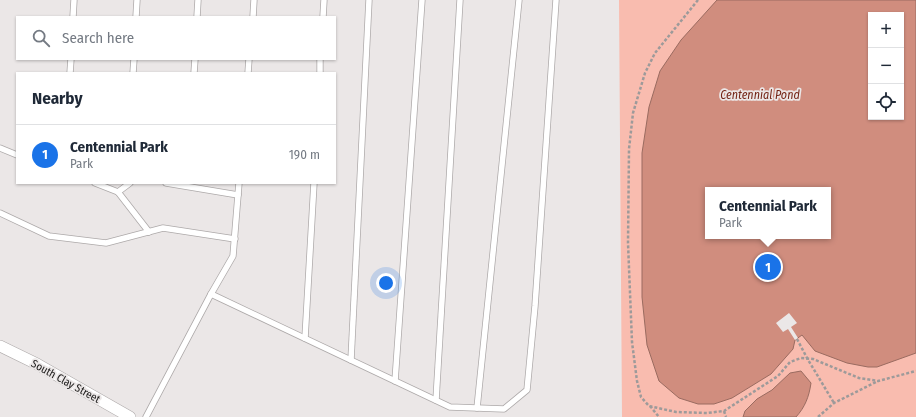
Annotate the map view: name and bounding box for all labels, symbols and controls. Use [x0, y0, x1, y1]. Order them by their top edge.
map controls [868, 12, 904, 120]
button: + [868, 12, 904, 48]
search box [16, 16, 336, 60]
icon: search [30, 27, 52, 49]
text: Search here [62, 29, 134, 47]
button: − [868, 48, 904, 84]
button: locate [868, 84, 904, 120]
text: Nearby [32, 88, 83, 109]
water label: Centennial Pond [720, 88, 800, 102]
text: Centennial Park [70, 138, 168, 156]
text: 1 [42, 147, 48, 162]
text: 190 m [289, 147, 320, 162]
text: Park [70, 156, 93, 171]
popup [705, 187, 831, 239]
text: Centennial Park [719, 197, 817, 215]
text: Park [719, 215, 742, 230]
pin: 1 [755, 252, 781, 282]
your location [376, 273, 396, 293]
street label: South Clay Street [29, 357, 103, 406]

